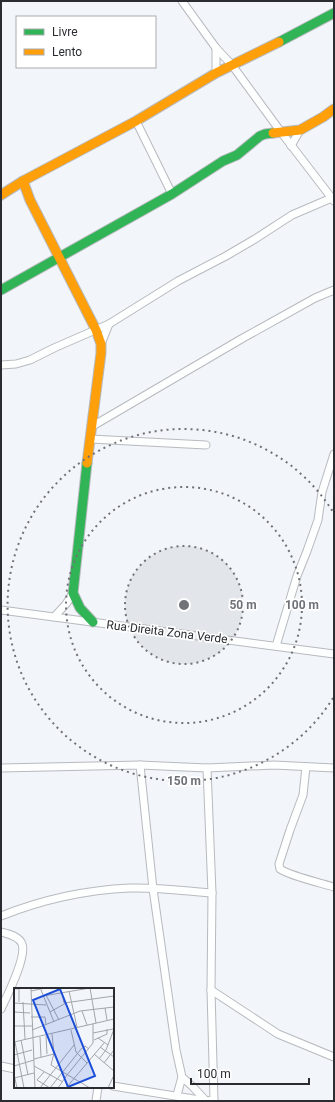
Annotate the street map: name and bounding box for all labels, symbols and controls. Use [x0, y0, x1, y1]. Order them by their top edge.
legend [16, 16, 156, 68]
text: Livre [52, 25, 78, 39]
text: Lento [52, 45, 82, 59]
centre of rings [177, 598, 191, 612]
text: 50 m [229, 598, 257, 612]
text: 100 m [285, 598, 319, 612]
street label: Rua Direita Zona Verde [106, 618, 228, 646]
text: 150 m [167, 774, 201, 788]
inset map [14, 988, 114, 1088]
scale bar [191, 1060, 309, 1086]
text: 100 m [197, 1067, 231, 1081]

